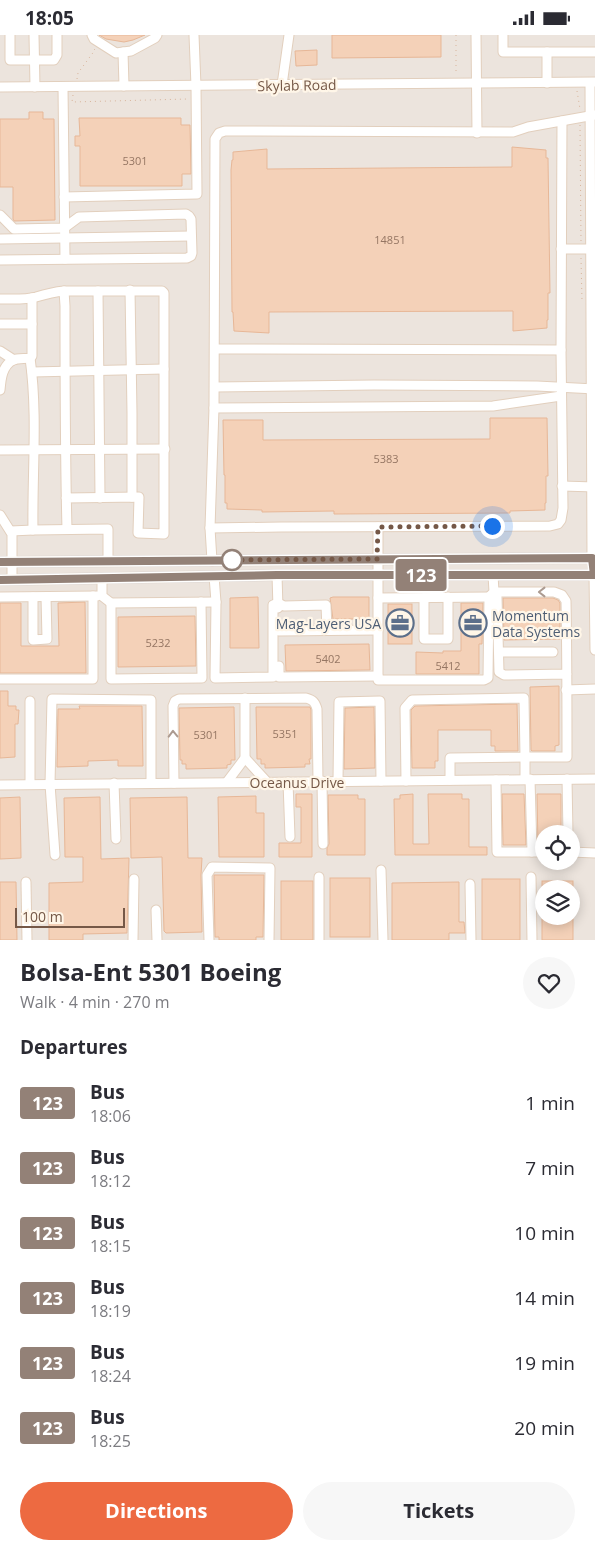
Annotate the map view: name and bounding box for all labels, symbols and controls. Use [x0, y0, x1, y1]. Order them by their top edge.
text: 18:05 [25, 5, 74, 31]
street label: Skylab Road [257, 75, 337, 95]
house number: 5301 [122, 153, 148, 168]
house number: 14851 [374, 232, 406, 247]
house number: 5383 [373, 451, 399, 466]
your location [480, 514, 505, 539]
unlabelled marker [221, 549, 243, 571]
line badge: 123 [392, 559, 450, 591]
text: 123 [406, 563, 436, 587]
one-way arrow [538, 587, 546, 597]
place label: Momentum Data Systems [492, 606, 581, 641]
office icon: Mag-Layers USA [385, 608, 415, 638]
office icon: Momentum Data Systems [458, 608, 488, 638]
place label: Mag-Layers USA [276, 614, 381, 633]
house number: 5232 [145, 635, 171, 650]
house number: 5402 [315, 651, 341, 666]
house number: 5412 [435, 658, 461, 673]
house number: 5351 [272, 726, 298, 741]
house number: 5301 [193, 727, 219, 742]
one-way arrow [168, 730, 178, 738]
street label: Oceanus Drive [250, 773, 345, 792]
map controls [535, 825, 580, 925]
button: locate [535, 825, 580, 870]
button: layers [535, 880, 580, 925]
scale bar [15, 905, 125, 928]
text: 100 m [22, 907, 63, 926]
text: Bolsa-Ent 5301 Boeing [20, 955, 281, 988]
button: heart [523, 957, 575, 1009]
text: Walk · 4 min · 270 m [20, 991, 170, 1013]
text: Departures [20, 1034, 127, 1060]
text: Bus [90, 1079, 125, 1105]
text: 1 min [525, 1090, 575, 1116]
text: 123 [32, 1091, 63, 1115]
text: 18:06 [90, 1105, 131, 1127]
text: Bus [90, 1144, 125, 1170]
text: 7 min [525, 1155, 575, 1181]
text: 123 [32, 1156, 63, 1180]
text: 18:12 [90, 1170, 131, 1192]
text: Bus [90, 1209, 125, 1235]
text: 10 min [514, 1220, 575, 1246]
text: 123 [32, 1221, 63, 1245]
text: 18:15 [90, 1235, 131, 1257]
text: Bus [90, 1274, 125, 1300]
text: 14 min [514, 1285, 575, 1311]
text: 123 [32, 1286, 63, 1310]
text: 18:19 [90, 1300, 131, 1322]
text: Bus [90, 1339, 125, 1365]
text: 19 min [514, 1350, 575, 1376]
text: 123 [32, 1351, 63, 1375]
text: 18:24 [90, 1365, 131, 1387]
text: Bus [90, 1404, 125, 1430]
text: 20 min [514, 1415, 575, 1441]
text: 123 [32, 1416, 63, 1440]
text: 18:25 [90, 1430, 131, 1452]
button: Directions [20, 1482, 293, 1540]
button: Tickets [303, 1482, 575, 1540]

